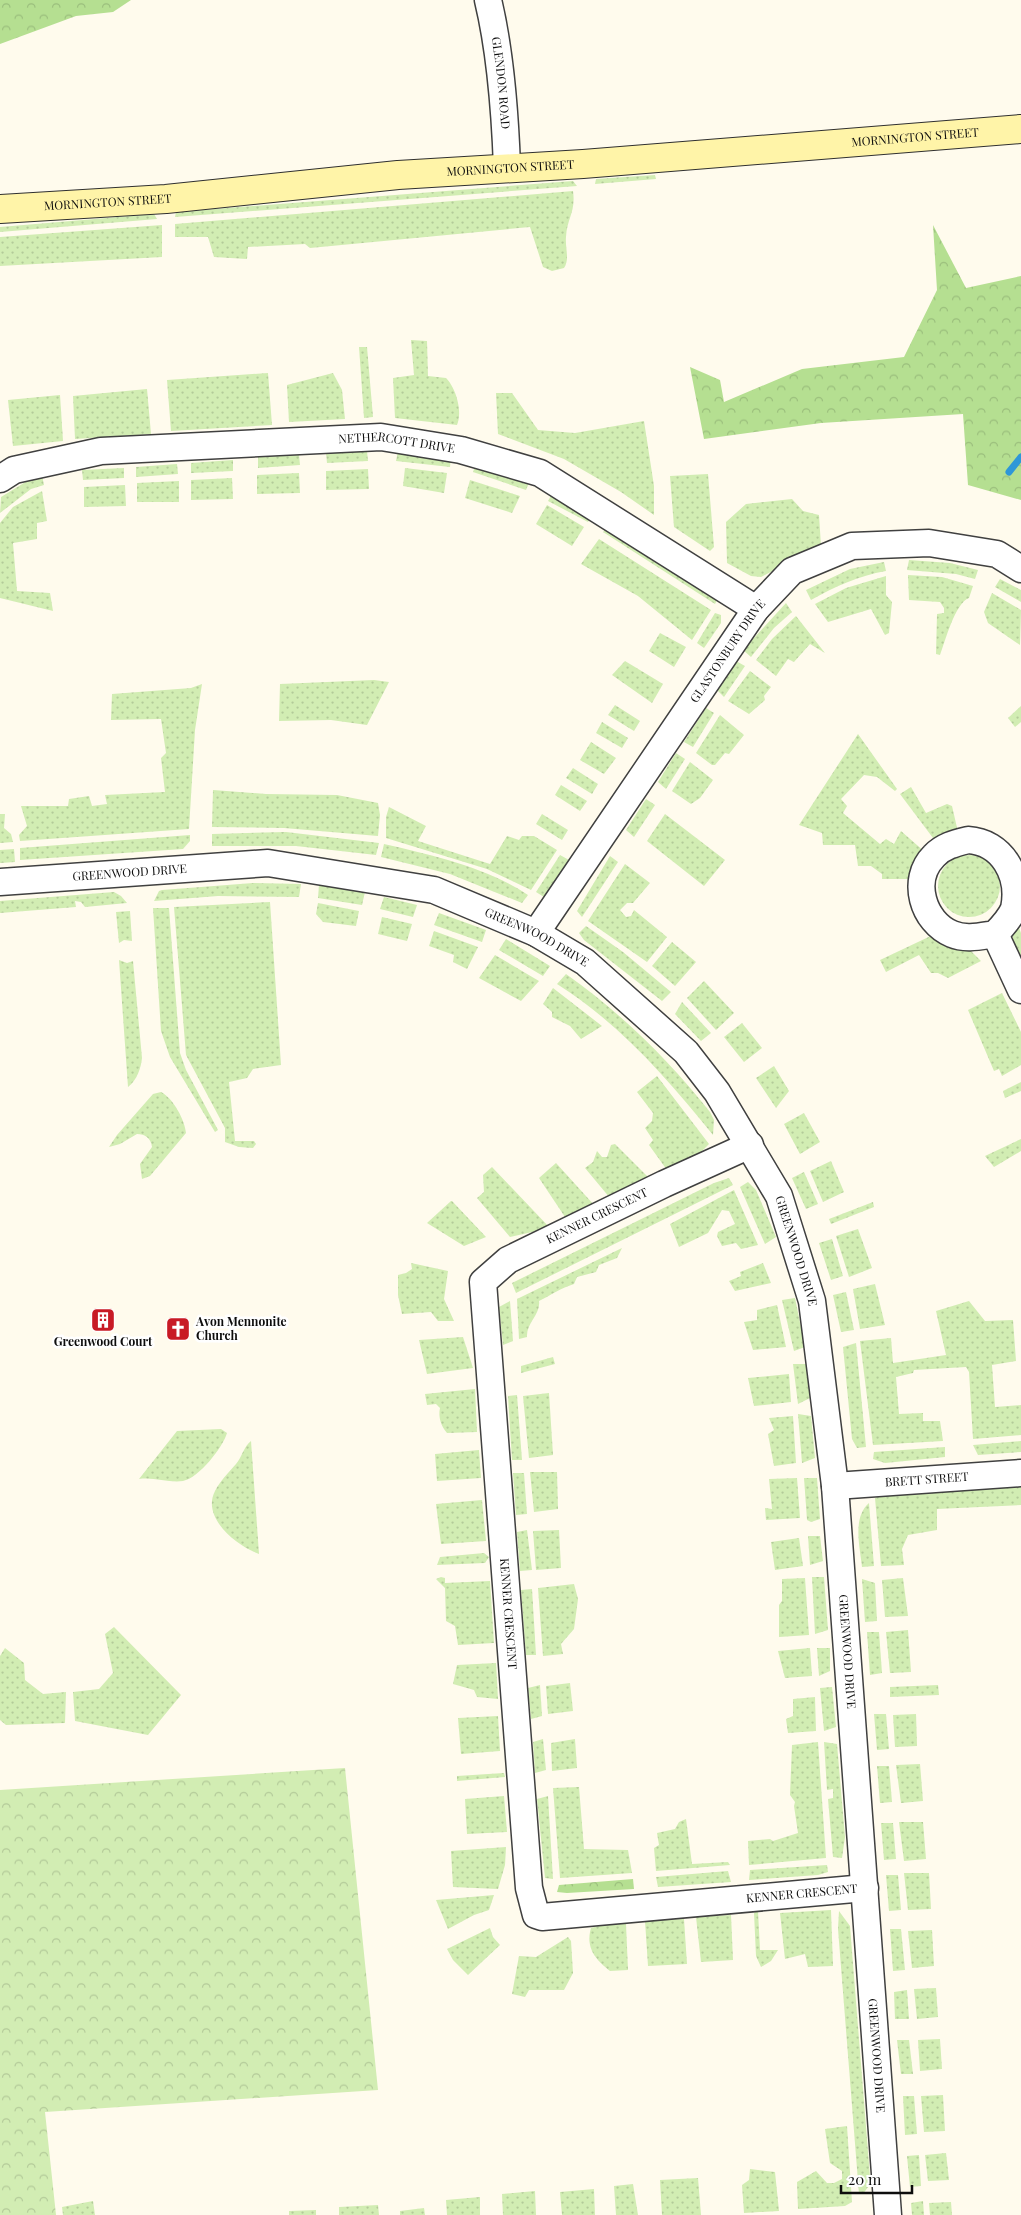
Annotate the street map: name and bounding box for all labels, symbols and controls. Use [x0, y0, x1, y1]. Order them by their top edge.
street label: GLENDON ROAD [489, 35, 514, 130]
street label: MORNINGTON STREET [851, 123, 980, 150]
street label: MORNINGTON STREET [446, 156, 575, 179]
street label: MORNINGTON STREET [43, 189, 173, 213]
street label: NETHERCOTT DRIVE [338, 428, 456, 456]
street label: GLASTONBURY DRIVE [686, 595, 768, 705]
street label: GREENWOOD DRIVE [72, 860, 187, 884]
street label: GREENWOOD DRIVE [483, 903, 592, 969]
street label: KENNER CRESCENT [543, 1183, 651, 1247]
street label: GREENWOOD DRIVE [772, 1193, 822, 1307]
building icon: Greenwood Court [90, 1307, 116, 1333]
place label: Avon Mennonite Church [195, 1313, 287, 1343]
church icon: Avon Mennonite Church [165, 1316, 191, 1342]
place label: Greenwood Court [54, 1333, 153, 1349]
street label: BRETT STREET [884, 1468, 970, 1489]
street label: KENNER CRESCENT [497, 1558, 521, 1670]
street label: GREENWOOD DRIVE [836, 1594, 860, 1709]
street label: KENNER CRESCENT [745, 1880, 858, 1906]
street label: GREENWOOD DRIVE [865, 1998, 890, 2113]
scale bar [841, 2162, 912, 2194]
text: 20 m [848, 2169, 882, 2189]

